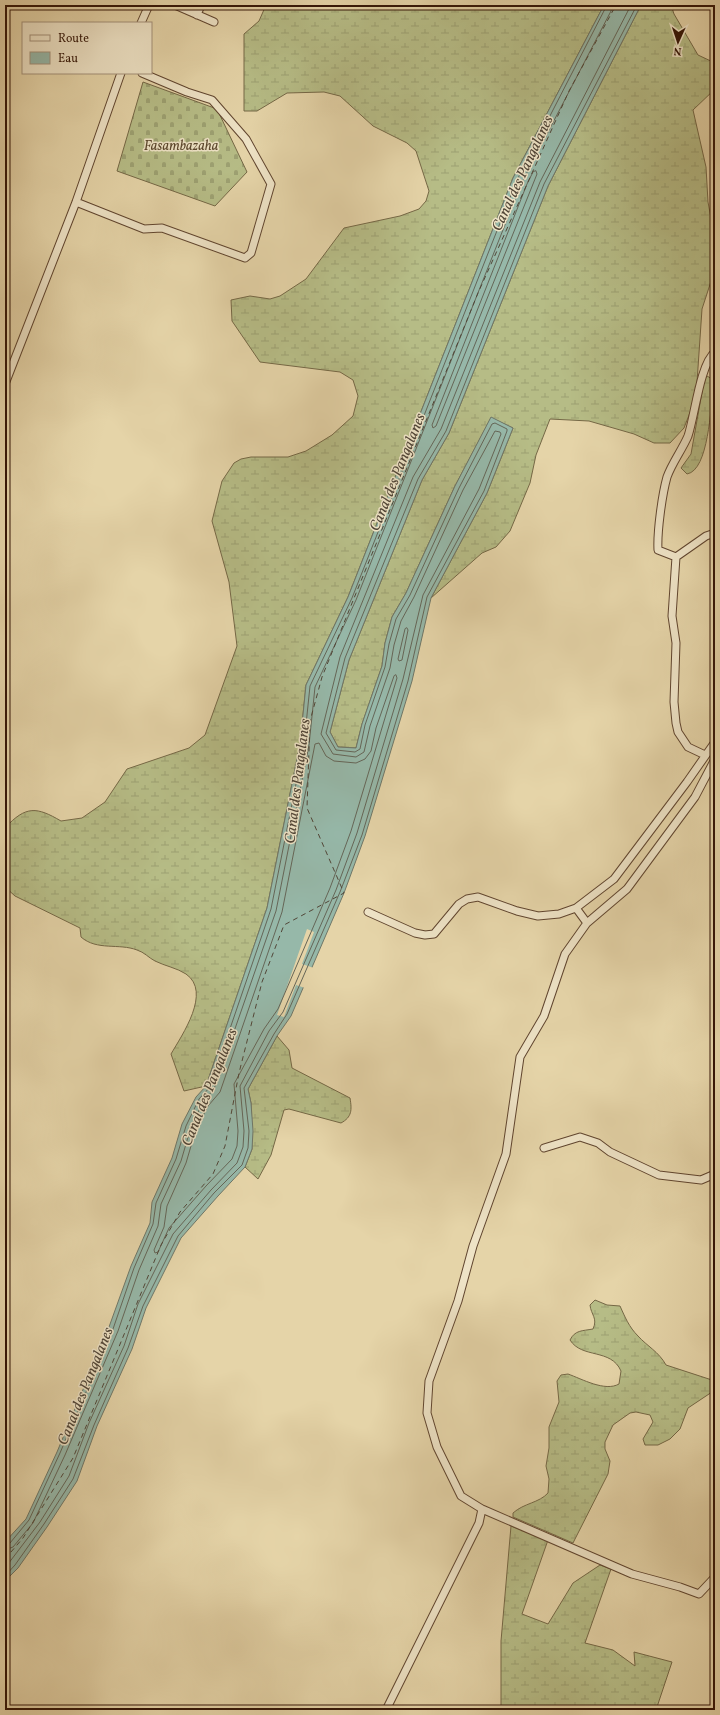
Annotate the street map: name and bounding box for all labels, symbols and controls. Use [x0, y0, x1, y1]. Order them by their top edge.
legend [22, 22, 152, 74]
north arrow [658, 22, 698, 62]
text: Route [58, 31, 89, 47]
text: N [673, 43, 682, 58]
text: Eau [58, 51, 78, 67]
water label: Canal des Pangalanes [487, 112, 560, 235]
park label: Fasambazaha [144, 137, 219, 156]
water label: Canal des Pangalanes [365, 410, 432, 535]
water label: Canal des Pangalanes [280, 717, 317, 845]
water label: Canal des Pangalanes [177, 1025, 244, 1150]
water label: Canal des Pangalanes [53, 1324, 120, 1449]

